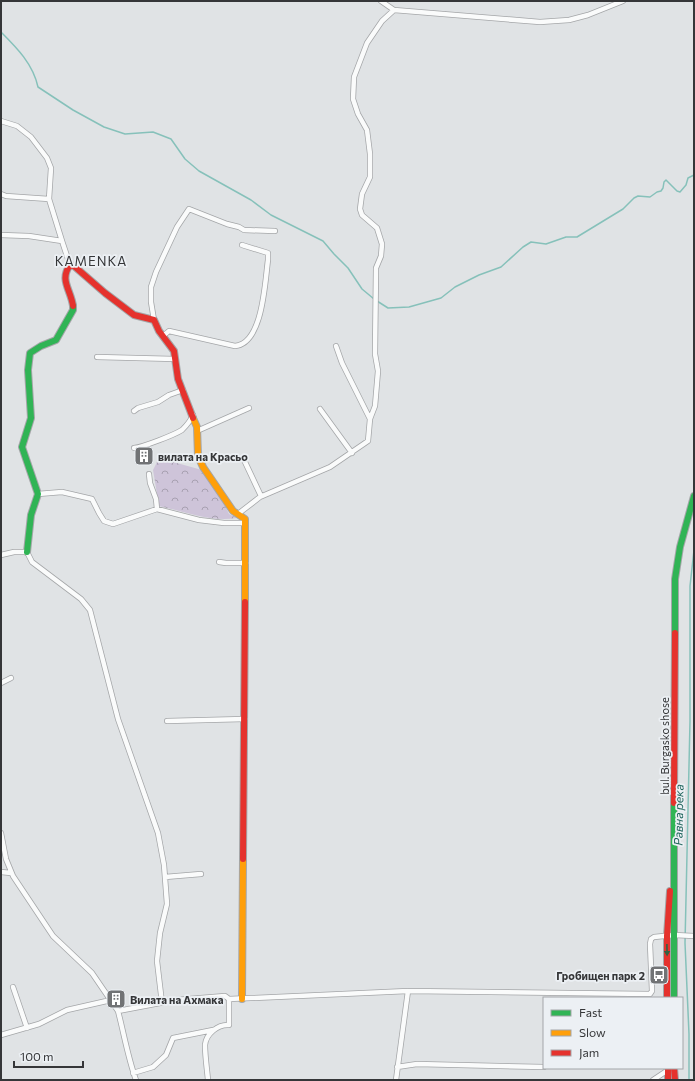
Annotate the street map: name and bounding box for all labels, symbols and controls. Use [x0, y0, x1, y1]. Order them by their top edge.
district label: KAMENKA [55, 253, 127, 269]
building icon: вилата на Красьо [133, 445, 155, 467]
place label: вилата на Красьо [158, 450, 248, 463]
street label: bul. Burgasko shose [658, 697, 671, 795]
water label: Равна река [670, 784, 686, 846]
one-way arrow [664, 944, 670, 957]
bus stop icon: Гробищен парк 2 [648, 964, 670, 986]
place label: Гробищен парк 2 [556, 969, 645, 982]
building icon: Вилата на Ахмака [105, 988, 127, 1010]
place label: Вилата на Ахмака [130, 993, 224, 1006]
legend [543, 997, 683, 1069]
text: Fast [579, 1005, 602, 1019]
text: Slow [579, 1025, 606, 1039]
scale bar [14, 1043, 83, 1069]
text: Jam [579, 1045, 599, 1060]
text: 100 m [20, 1049, 54, 1063]

